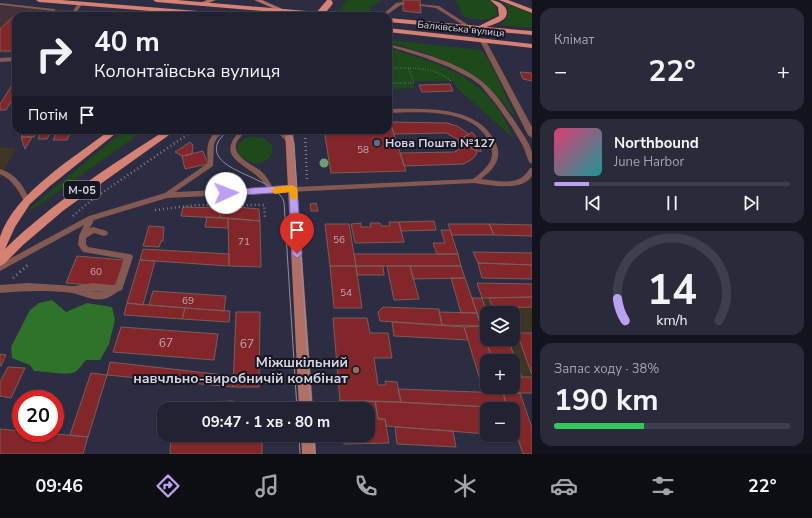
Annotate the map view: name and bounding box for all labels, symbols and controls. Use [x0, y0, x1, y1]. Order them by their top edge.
street label: Балківська вулиця [417, 17, 505, 41]
text: 40 m [94, 23, 160, 61]
icon: right [28, 28, 80, 80]
text: Клімат [554, 31, 594, 49]
text: 22° [648, 51, 696, 92]
text: − [554, 57, 567, 87]
text: + [777, 57, 790, 87]
text: Колонтаївська вулиця [94, 59, 280, 83]
icon: arrive [76, 104, 98, 126]
text: Потім [28, 105, 68, 125]
text: Northbound [614, 133, 699, 153]
place label: Нова Пошта №127 [385, 135, 495, 151]
marker: Нова Пошта №127 [372, 138, 382, 148]
house number: 58 [357, 143, 369, 157]
text: June Harbor [614, 153, 684, 171]
position arrow [205, 172, 247, 214]
road number: М-05 [64, 181, 100, 199]
icon: previous [582, 192, 604, 214]
icon: pause [661, 192, 683, 214]
icon: next [740, 192, 762, 214]
pin [280, 213, 314, 254]
icon: arrive [286, 219, 308, 241]
house number: 56 [333, 233, 345, 247]
house number: 71 [238, 235, 250, 249]
text: 14 [647, 261, 697, 318]
house number: 60 [90, 265, 102, 279]
house number: 54 [340, 286, 352, 300]
house number: 69 [182, 294, 194, 308]
map controls [480, 306, 520, 442]
button: layers [480, 306, 520, 346]
text: km/h [656, 310, 688, 329]
house number: 67 [159, 335, 173, 351]
house number: 67 [240, 336, 254, 352]
place label: Міжшкільний навчльно-виробничій комбінат [133, 353, 348, 388]
button: + [480, 354, 520, 394]
text: Запас ходу · 38% [554, 360, 659, 378]
marker: Міжшкільний навчльно-виробничій комбінат [351, 365, 361, 375]
text: 190 km [554, 380, 659, 421]
speed limit sign: 20 [12, 390, 64, 442]
button: − [480, 402, 520, 442]
text: 09:47 · 1 хв · 80 m [202, 412, 330, 432]
icon: directions [154, 472, 182, 500]
icon: music [253, 472, 281, 500]
icon: phone [352, 472, 380, 500]
icon: climate [451, 472, 479, 500]
icon: car [550, 472, 578, 500]
icon: filters [649, 472, 677, 500]
text: 09:46 [35, 474, 83, 498]
text: 22° [748, 474, 776, 498]

